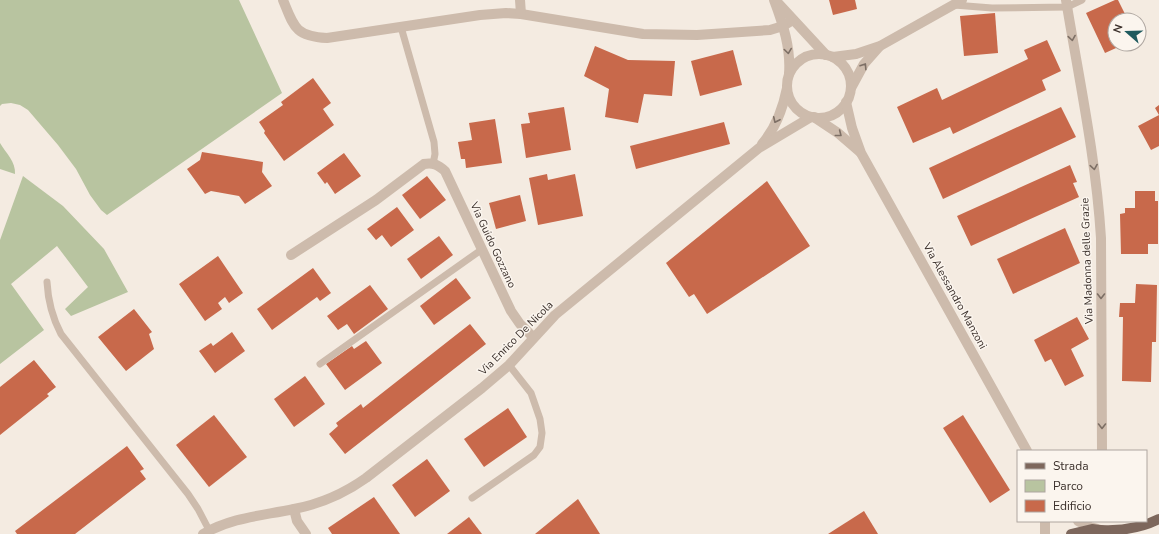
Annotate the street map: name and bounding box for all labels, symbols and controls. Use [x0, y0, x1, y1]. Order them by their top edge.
north arrow [1107, 12, 1147, 52]
text: N [1110, 22, 1127, 35]
one-way arrow [1068, 35, 1076, 42]
one-way arrow [783, 48, 792, 54]
one-way arrow [859, 63, 866, 70]
one-way arrow [773, 116, 781, 123]
one-way arrow [834, 129, 841, 136]
one-way arrow [1089, 164, 1098, 170]
street label: Via Madonna delle Grazie [1077, 197, 1097, 325]
street label: Via Guido Gozzano [466, 199, 519, 290]
street label: Via Alessandro Manzoni [919, 239, 990, 352]
one-way arrow [1097, 293, 1105, 299]
street label: Via Enrico De Nicola [475, 297, 557, 379]
one-way arrow [1098, 423, 1106, 429]
legend [1017, 450, 1147, 522]
text: Strada [1053, 458, 1089, 474]
text: Parco [1053, 478, 1083, 494]
text: Edificio [1053, 498, 1092, 514]

